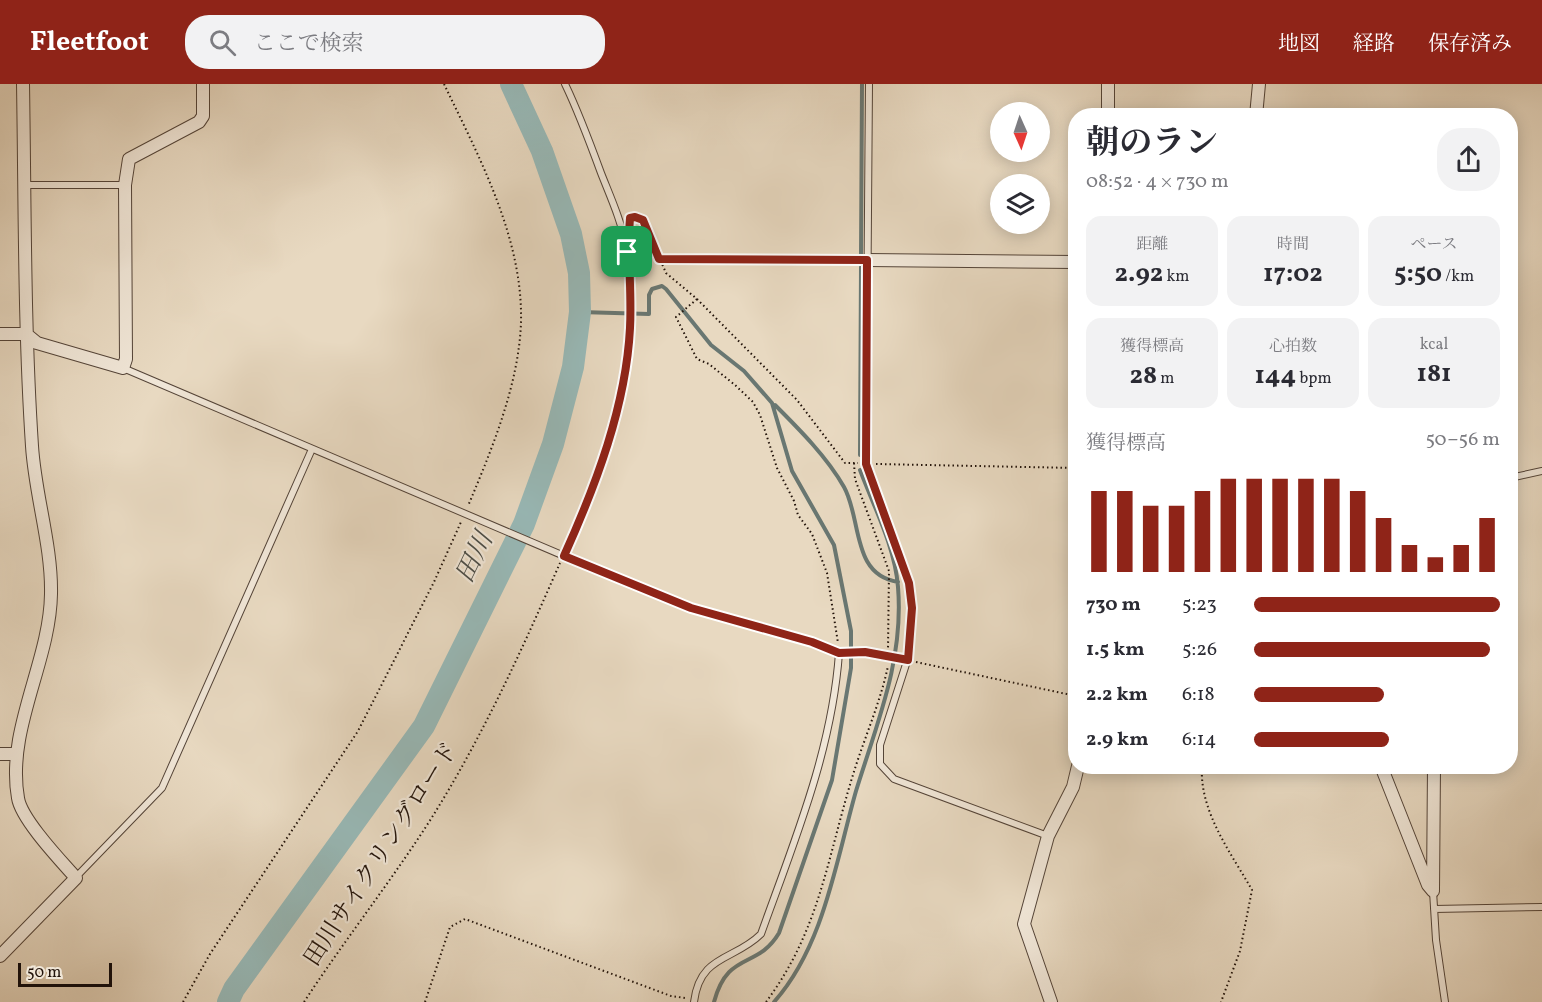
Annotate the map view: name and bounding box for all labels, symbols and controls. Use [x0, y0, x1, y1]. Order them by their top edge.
search box [185, 15, 605, 69]
text: Fleetfoot [30, 23, 149, 62]
icon: search [206, 26, 239, 59]
text: ここで検索 [254, 29, 364, 60]
text: 地図 [1278, 30, 1320, 59]
text: 経路 [1353, 30, 1395, 59]
text: 保存済み [1428, 30, 1512, 59]
north arrow [990, 102, 1050, 162]
map controls [990, 102, 1050, 234]
text: 朝のラン [1086, 122, 1218, 168]
button: share [1437, 128, 1500, 191]
text: 08:52 · 4 × 730 m [1086, 168, 1229, 196]
button: layers [990, 174, 1050, 234]
pin [601, 226, 652, 277]
text: 距離 [1136, 234, 1168, 256]
text: 時間 [1277, 234, 1309, 256]
text: ペース [1410, 234, 1458, 256]
icon: arrive [610, 235, 643, 268]
text: 2.92 [1115, 256, 1163, 292]
text: 17:02 [1263, 256, 1323, 292]
text: 5:50 [1394, 256, 1442, 292]
text: km [1163, 266, 1189, 288]
text: /km [1442, 266, 1474, 288]
text: kcal [1420, 334, 1448, 356]
text: 獲得標高 [1120, 336, 1184, 358]
text: 心拍数 [1269, 336, 1317, 358]
text: 181 [1416, 356, 1452, 392]
text: 28 [1129, 358, 1157, 394]
text: 144 [1254, 358, 1296, 394]
text: m [1157, 368, 1175, 390]
text: bpm [1296, 368, 1332, 390]
text: 50–56 m [1425, 426, 1500, 454]
text: 獲得標高 [1086, 430, 1166, 458]
water label: 田川 [447, 524, 504, 589]
text: 730 m [1086, 591, 1141, 619]
text: 5:23 [1182, 591, 1217, 619]
text: 1.5 km [1086, 636, 1145, 664]
text: 5:26 [1182, 636, 1217, 664]
text: 2.2 km [1086, 681, 1148, 709]
text: 6:18 [1182, 681, 1215, 709]
text: 2.9 km [1086, 726, 1149, 754]
text: 6:14 [1182, 726, 1217, 754]
street label: 田川サイクリングロード [297, 736, 467, 974]
scale bar [18, 960, 112, 988]
text: 50 m [27, 962, 61, 984]

